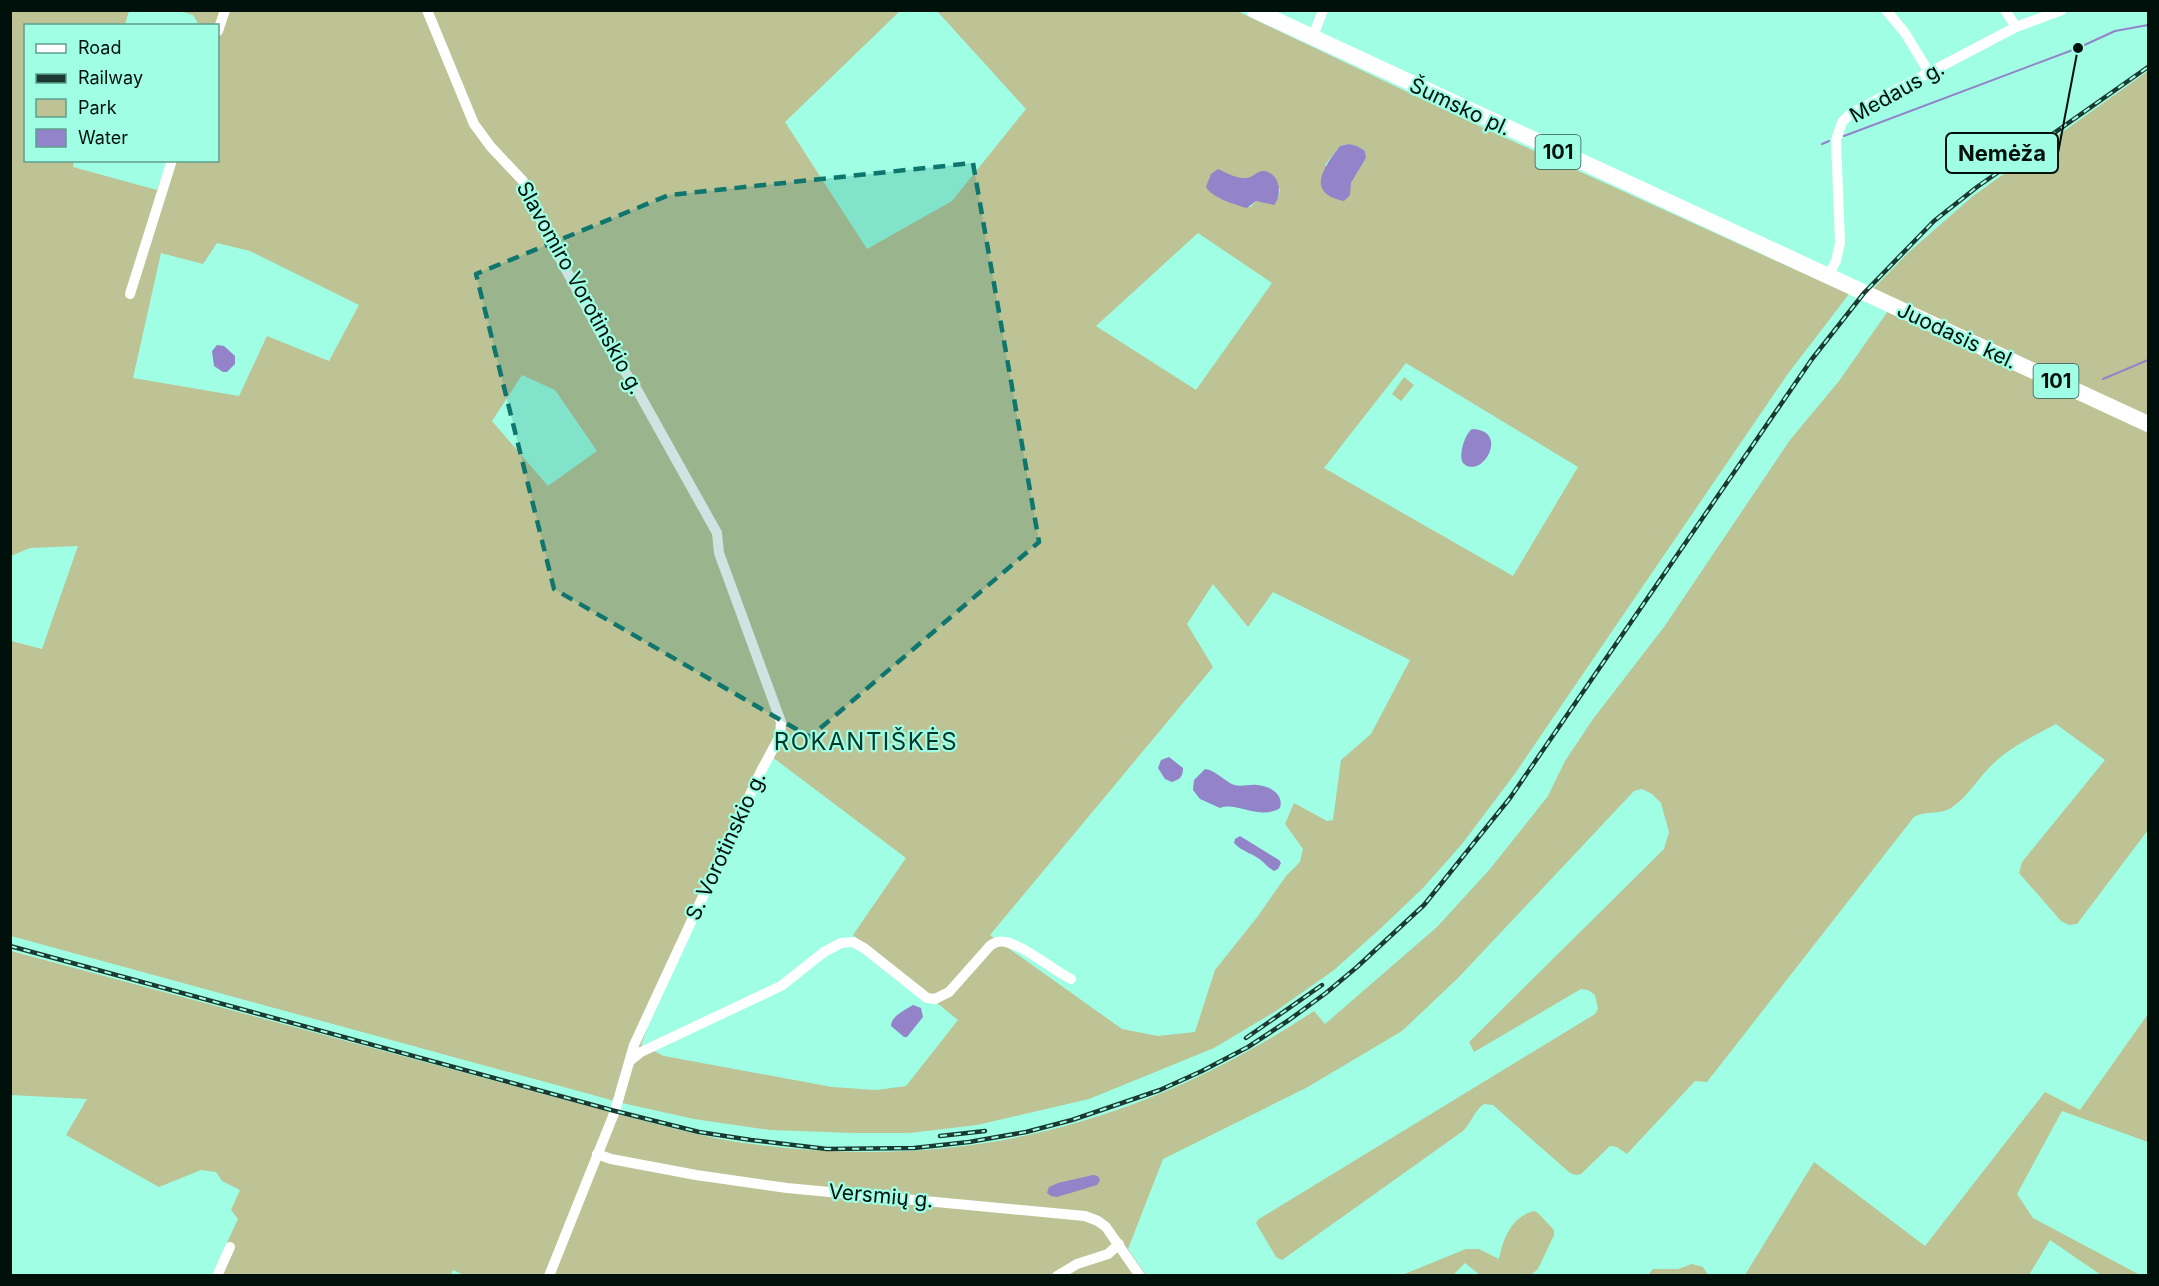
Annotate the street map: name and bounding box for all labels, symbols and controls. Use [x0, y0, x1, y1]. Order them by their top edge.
legend [24, 24, 219, 162]
text: Road [78, 37, 121, 58]
street label: Medaus g. [1845, 55, 1948, 128]
text: Railway [78, 67, 143, 88]
street label: Šumsko pl. [1406, 72, 1515, 141]
text: Park [78, 97, 117, 118]
text: Water [78, 127, 128, 148]
callout: Nemėža [1946, 133, 2058, 173]
road number: 101 [1536, 135, 1580, 169]
text: Nemėža [1958, 140, 2046, 166]
street label: Slavomiro Vorotinskio g. [512, 177, 649, 398]
street label: Juodasis kel. [1893, 297, 2021, 374]
road number: 101 [2034, 364, 2078, 398]
district label: ROKANTIŠKĖS [774, 726, 958, 756]
street label: S. Vorotinskio g. [680, 768, 771, 924]
street label: Versmių g. [827, 1178, 935, 1213]

